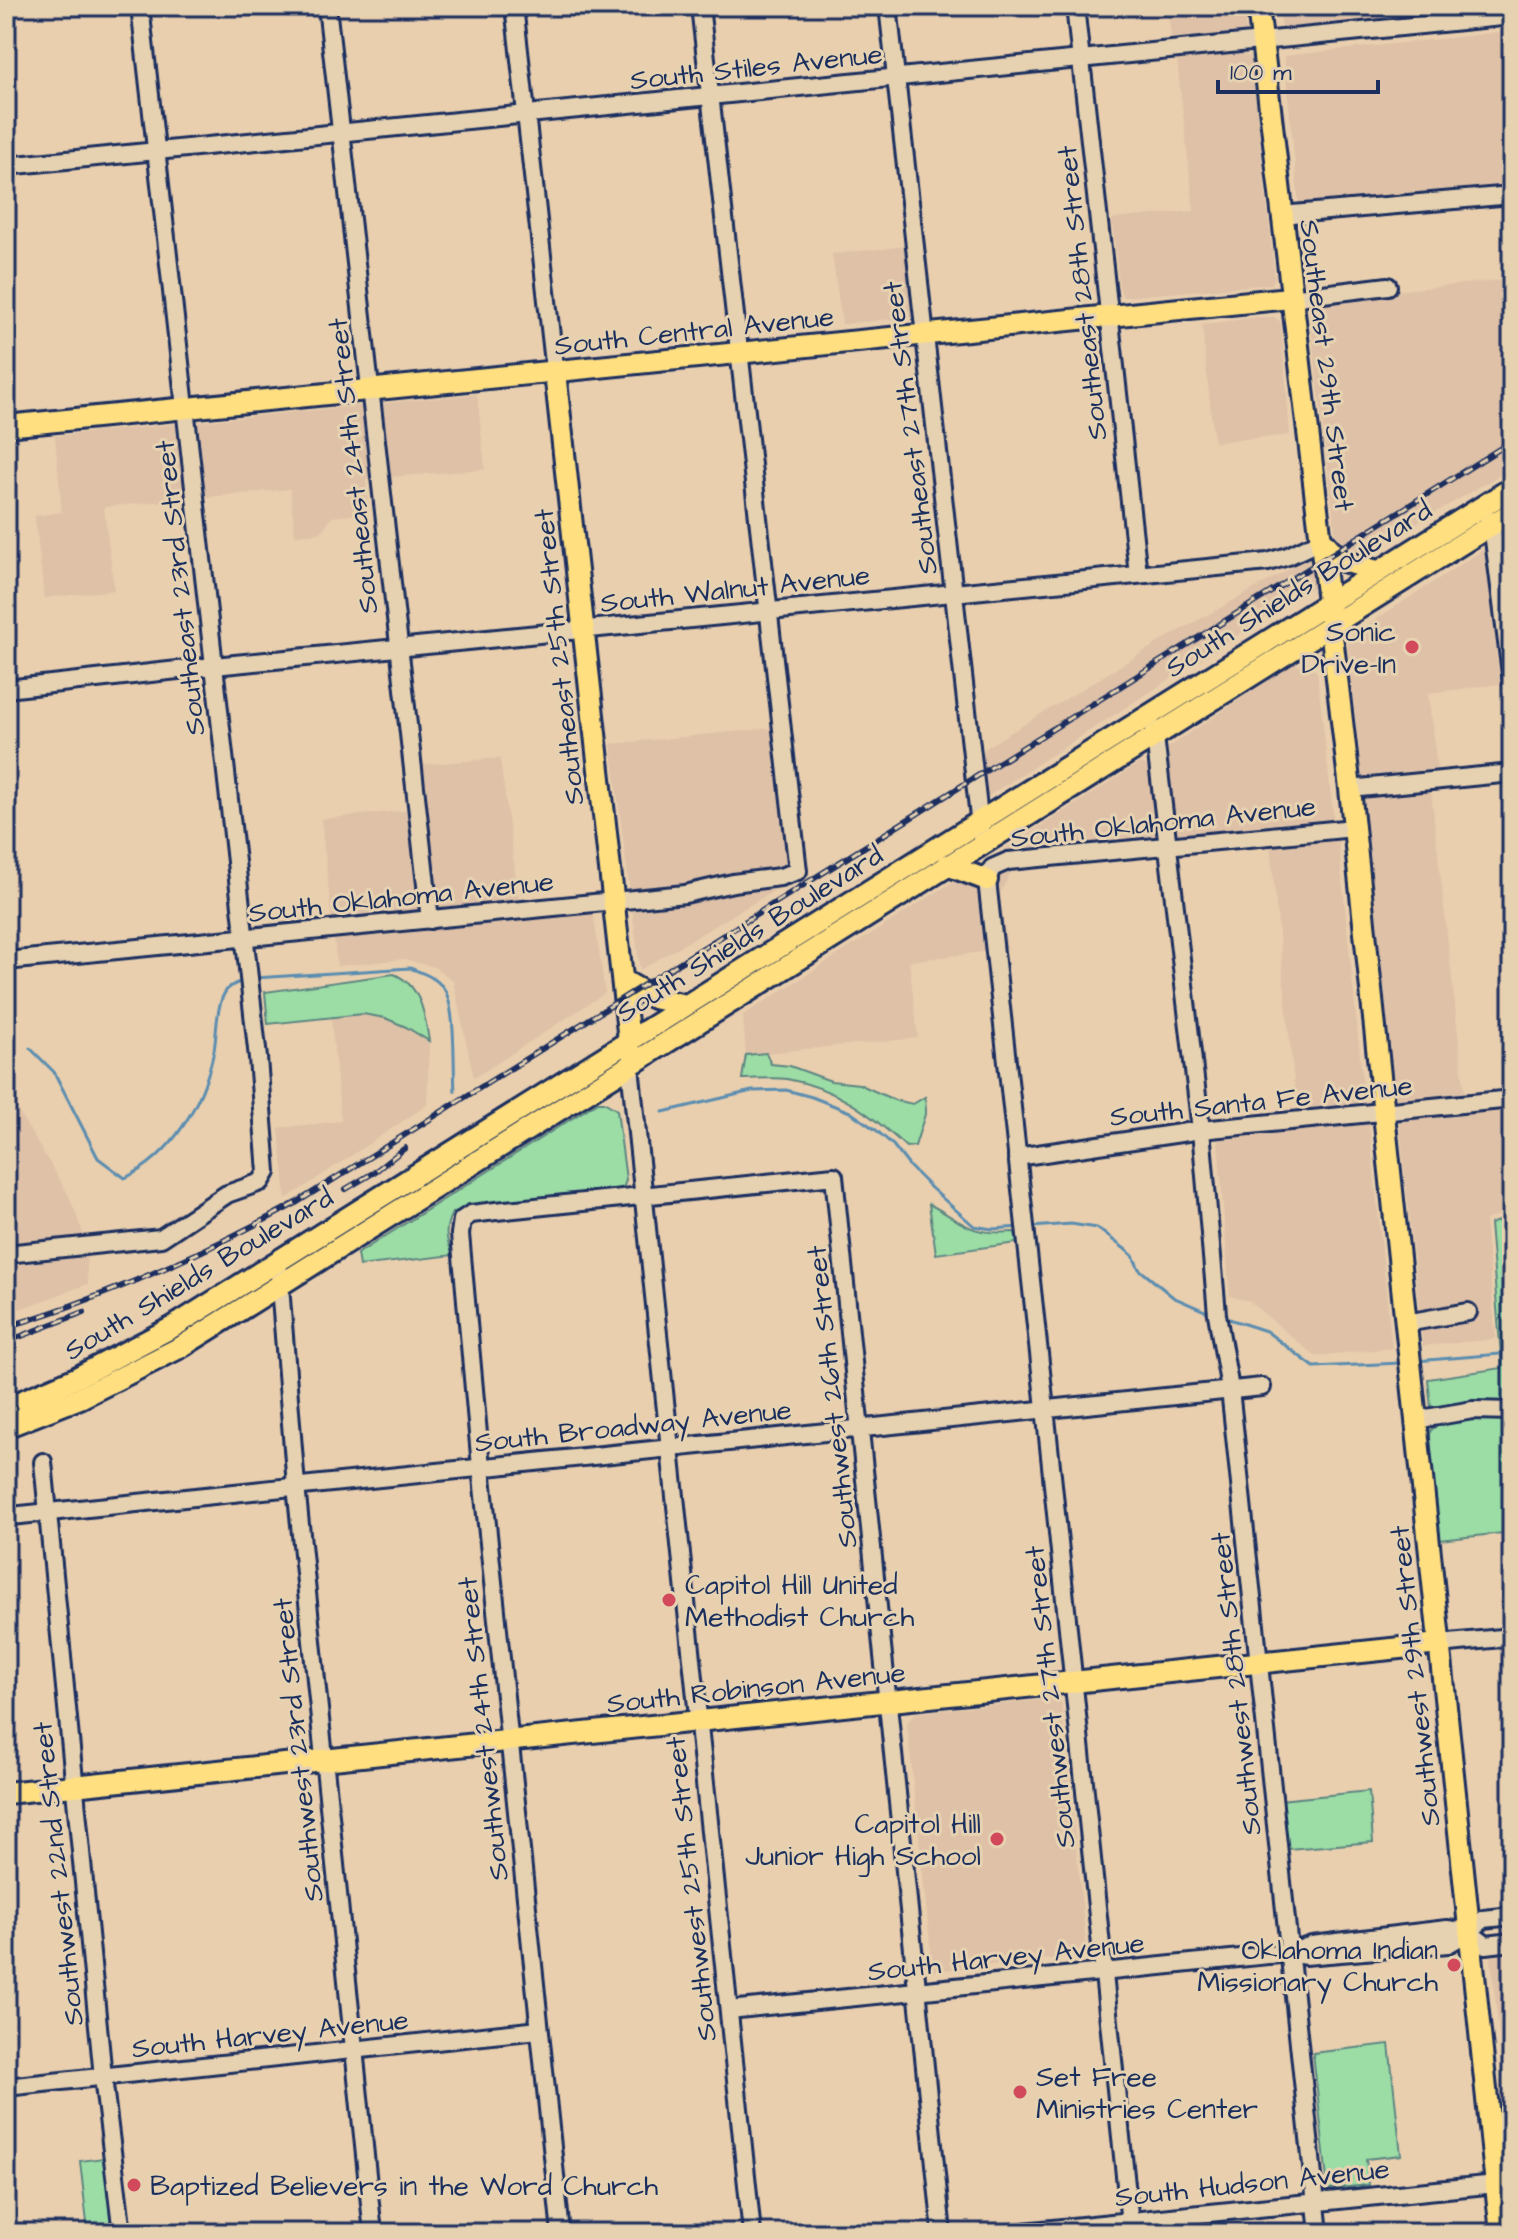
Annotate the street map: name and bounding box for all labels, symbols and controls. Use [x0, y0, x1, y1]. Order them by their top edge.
street label: South Stiles Avenue [628, 35, 884, 100]
scale bar [1218, 44, 1378, 94]
text: 100 m [1230, 56, 1292, 90]
street label: Southeast 28th Street [1048, 143, 1117, 442]
street label: Southeast 29th Street [1289, 217, 1364, 514]
street label: Southeast 27th Street [873, 278, 948, 577]
street label: South Central Avenue [552, 297, 836, 366]
street label: Southeast 24th Street [319, 315, 388, 616]
street label: Southeast 23rd Street [146, 438, 215, 737]
street label: South Shields Boulevard [1158, 491, 1440, 687]
street label: Southeast 25th Street [524, 506, 594, 807]
street label: South Walnut Avenue [598, 556, 872, 623]
place label: Sonic Drive-In [1302, 613, 1396, 684]
marker: Sonic Drive-In [1403, 638, 1421, 656]
street label: South Oklahoma Avenue [1009, 787, 1318, 858]
street label: South Shields Boulevard [609, 836, 891, 1032]
street label: South Oklahoma Avenue [247, 862, 556, 933]
street label: South Santa Fe Avenue [1108, 1066, 1414, 1137]
street label: South Shields Boulevard [57, 1178, 341, 1370]
street label: Southwest 26th Street [797, 1243, 868, 1550]
street label: South Broadway Avenue [473, 1390, 794, 1465]
street label: Southwest 29th Street [1380, 1523, 1451, 1828]
street label: Southwest 28th Street [1201, 1530, 1272, 1837]
street label: Southwest 27th Street [1015, 1543, 1086, 1850]
place label: Capitol Hill United Methodist Church [685, 1566, 914, 1637]
street label: Southwest 24th Street [448, 1574, 519, 1883]
marker: Capitol Hill United Methodist Church [660, 1591, 678, 1609]
street label: Southwest 23rd Street [263, 1595, 334, 1904]
street label: South Robinson Avenue [605, 1653, 907, 1724]
street label: Southwest 22nd Street [23, 1719, 94, 2028]
street label: Southwest 25th Street [656, 1734, 727, 2043]
place label: Capitol Hill Junior High School [745, 1805, 981, 1877]
marker: Capitol Hill Junior High School [988, 1830, 1006, 1848]
street label: South Harvey Avenue [866, 1924, 1147, 1993]
place label: Oklahoma Indian Missionary Church [1197, 1931, 1438, 2004]
marker: Oklahoma Indian Missionary Church [1445, 1956, 1463, 1974]
street label: South Harvey Avenue [130, 2001, 411, 2070]
place label: Set Free Ministries Center [1036, 2058, 1258, 2129]
marker: Set Free Ministries Center [1011, 2083, 1029, 2101]
street label: South Hudson Avenue [1113, 2150, 1391, 2217]
place label: Baptized Believers in the Word Church [150, 2167, 658, 2206]
marker: Baptized Believers in the Word Church [125, 2176, 143, 2194]

